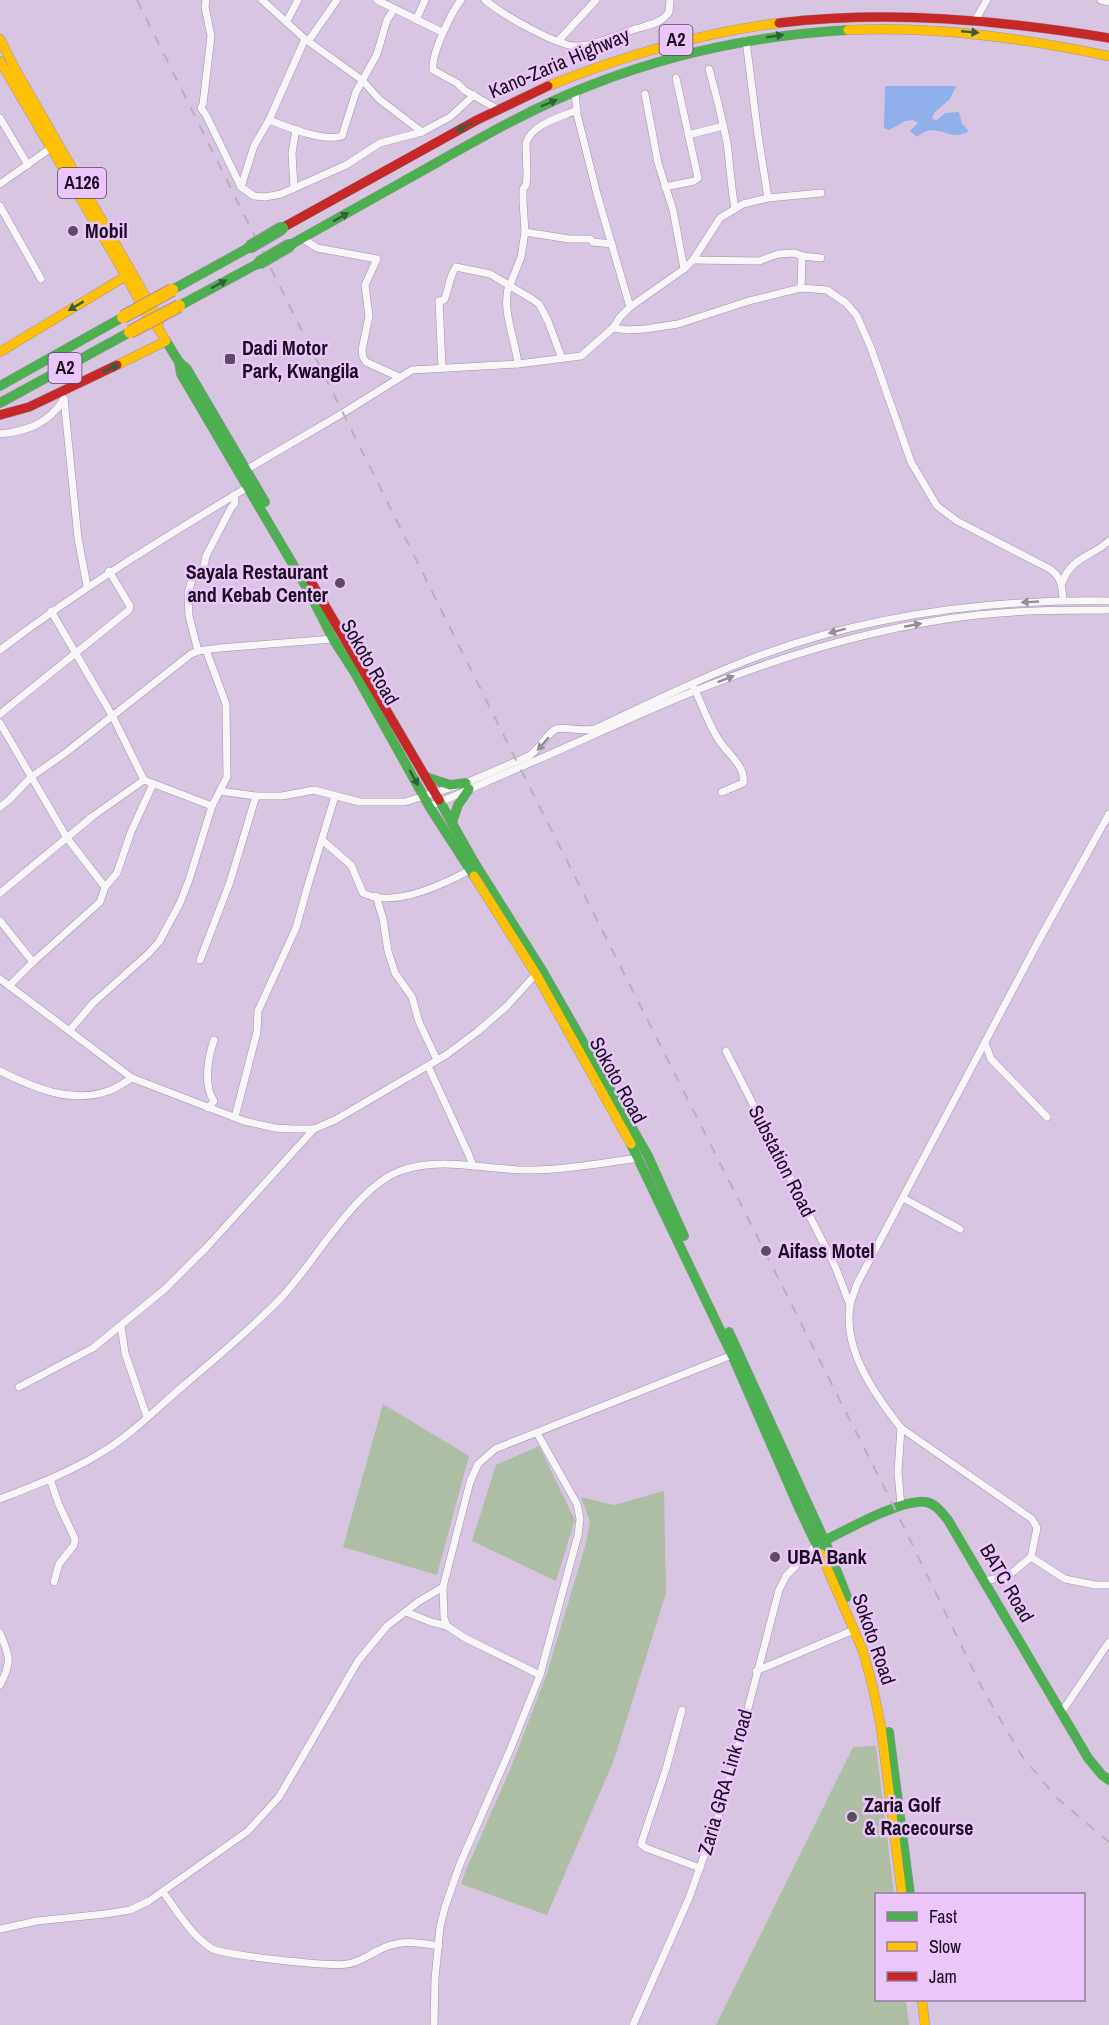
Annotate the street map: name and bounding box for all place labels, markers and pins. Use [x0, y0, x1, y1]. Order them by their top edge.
place label: Mobil [85, 217, 128, 244]
marker: Mobil [66, 224, 80, 238]
place label: Dadi Motor Park, Kwangila [242, 334, 359, 384]
marker: Dadi Motor Park, Kwangila [223, 352, 237, 366]
place label: Sayala Restaurant and Kebab Center [186, 558, 329, 608]
marker: Sayala Restaurant and Kebab Center [333, 576, 347, 590]
place label: Aifass Motel [778, 1237, 875, 1264]
marker: Aifass Motel [759, 1244, 773, 1258]
place label: UBA Bank [787, 1543, 867, 1570]
marker: UBA Bank [768, 1550, 782, 1564]
place label: Zaria Golf & Racecourse [864, 1791, 973, 1841]
marker: Zaria Golf & Racecourse [845, 1810, 859, 1824]

